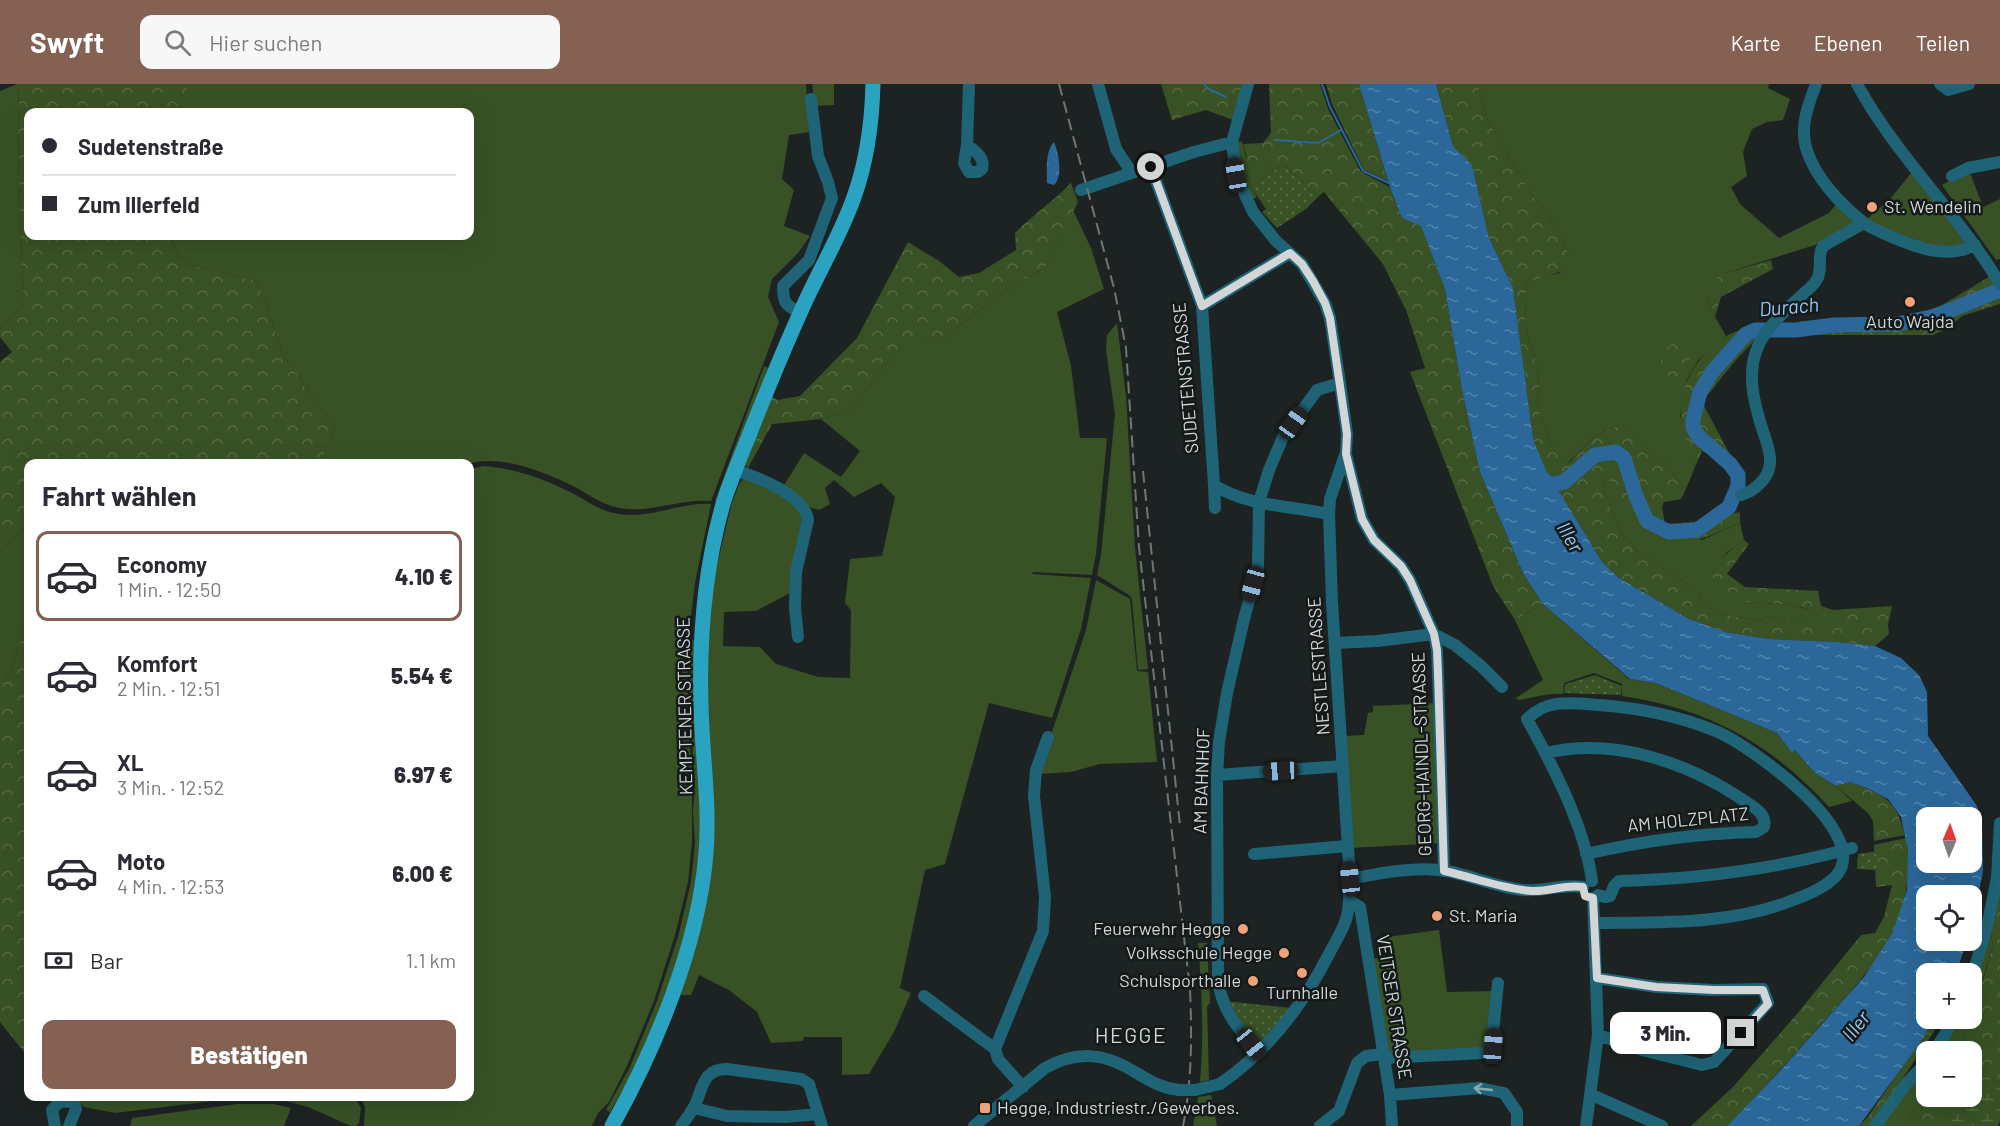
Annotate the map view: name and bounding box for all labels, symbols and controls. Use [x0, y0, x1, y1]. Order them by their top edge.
search box [140, 15, 560, 69]
text: Swyft [30, 25, 104, 59]
icon: search [161, 26, 194, 59]
text: Hier suchen [209, 29, 322, 55]
text: Karte [1731, 30, 1781, 55]
text: Ebenen [1814, 30, 1883, 55]
text: Teilen [1916, 30, 1970, 55]
text: Sudetenstraße [78, 133, 223, 159]
route start [1137, 153, 1164, 180]
car [1224, 156, 1248, 194]
text: Zum Illerfeld [78, 191, 200, 217]
place label: St. Wendelin [1884, 195, 1982, 217]
marker: St. Wendelin [1865, 200, 1879, 214]
water label: Durach [1758, 291, 1820, 321]
marker: Auto Wajda [1903, 295, 1917, 309]
street label: SUDETENSTRASSE [1167, 302, 1203, 455]
place label: Auto Wajda [1866, 310, 1954, 332]
car [1275, 403, 1311, 443]
text: Fahrt wählen [42, 479, 197, 511]
water label: Iller [1553, 517, 1590, 557]
icon: car [45, 549, 99, 603]
text: Economy [117, 551, 207, 577]
text: 4.10 € [395, 563, 453, 589]
car [1240, 564, 1266, 604]
text: 1 Min. · 12:50 [117, 577, 222, 601]
street label: NESTLESTRASSE [1302, 596, 1334, 736]
street label: KEMPTENER STRASSE [671, 617, 697, 795]
icon: car [45, 648, 99, 702]
text: Komfort [117, 650, 198, 676]
street label: GEORG-HAINDL-STRASSE [1406, 652, 1436, 857]
text: 5.54 € [391, 662, 453, 688]
text: 2 Min. · 12:51 [117, 676, 220, 700]
street label: AM BAHNHOF [1188, 727, 1214, 834]
icon: car [45, 747, 99, 801]
text: XL [117, 749, 143, 775]
text: 6.97 € [394, 761, 453, 787]
car [1263, 761, 1299, 781]
text: 3 Min. · 12:52 [117, 775, 224, 799]
street label: AM HOLZPLATZ [1626, 802, 1750, 836]
north arrow [1916, 807, 1982, 873]
map controls [1916, 807, 1982, 1107]
icon: car [45, 846, 99, 900]
text: Moto [117, 848, 165, 874]
text: 6.00 € [392, 860, 453, 886]
car [1339, 860, 1361, 898]
text: 4 Min. · 12:53 [117, 874, 225, 898]
button: locate [1916, 885, 1982, 951]
place label: St. Maria [1449, 904, 1517, 926]
marker: St. Maria [1430, 909, 1444, 923]
place label: Feuerwehr Hegge [1093, 917, 1231, 939]
marker: Feuerwehr Hegge [1236, 922, 1250, 936]
street label: VEITSER STRASSE [1373, 933, 1417, 1081]
place label: Volksschule Hegge [1126, 941, 1272, 963]
icon: cash [42, 944, 75, 977]
marker: Volksschule Hegge [1277, 946, 1291, 960]
text: Bar [90, 947, 123, 973]
text: 1.1 km [406, 948, 456, 972]
button: + [1916, 963, 1982, 1029]
marker: Turnhalle [1295, 966, 1309, 980]
place label: Schulsporthalle [1119, 969, 1241, 991]
marker: Schulsporthalle [1246, 974, 1260, 988]
place label: Turnhalle [1266, 981, 1338, 1003]
water label: Iller [1836, 1005, 1875, 1045]
callout: 3 Min. [1609, 1012, 1720, 1054]
route end [1727, 1019, 1754, 1046]
button: Bestätigen [42, 1020, 456, 1089]
text: 3 Min. [1640, 1021, 1691, 1045]
district label: HEGGE [1095, 1022, 1167, 1047]
car [1233, 1024, 1269, 1064]
car [1483, 1027, 1503, 1065]
button: − [1916, 1041, 1982, 1107]
one-way arrow [1474, 1083, 1494, 1094]
place label: Hegge, Industriestr./Gewerbes. [997, 1096, 1240, 1118]
marker: Hegge, Industriestr./Gewerbes. [978, 1101, 992, 1115]

